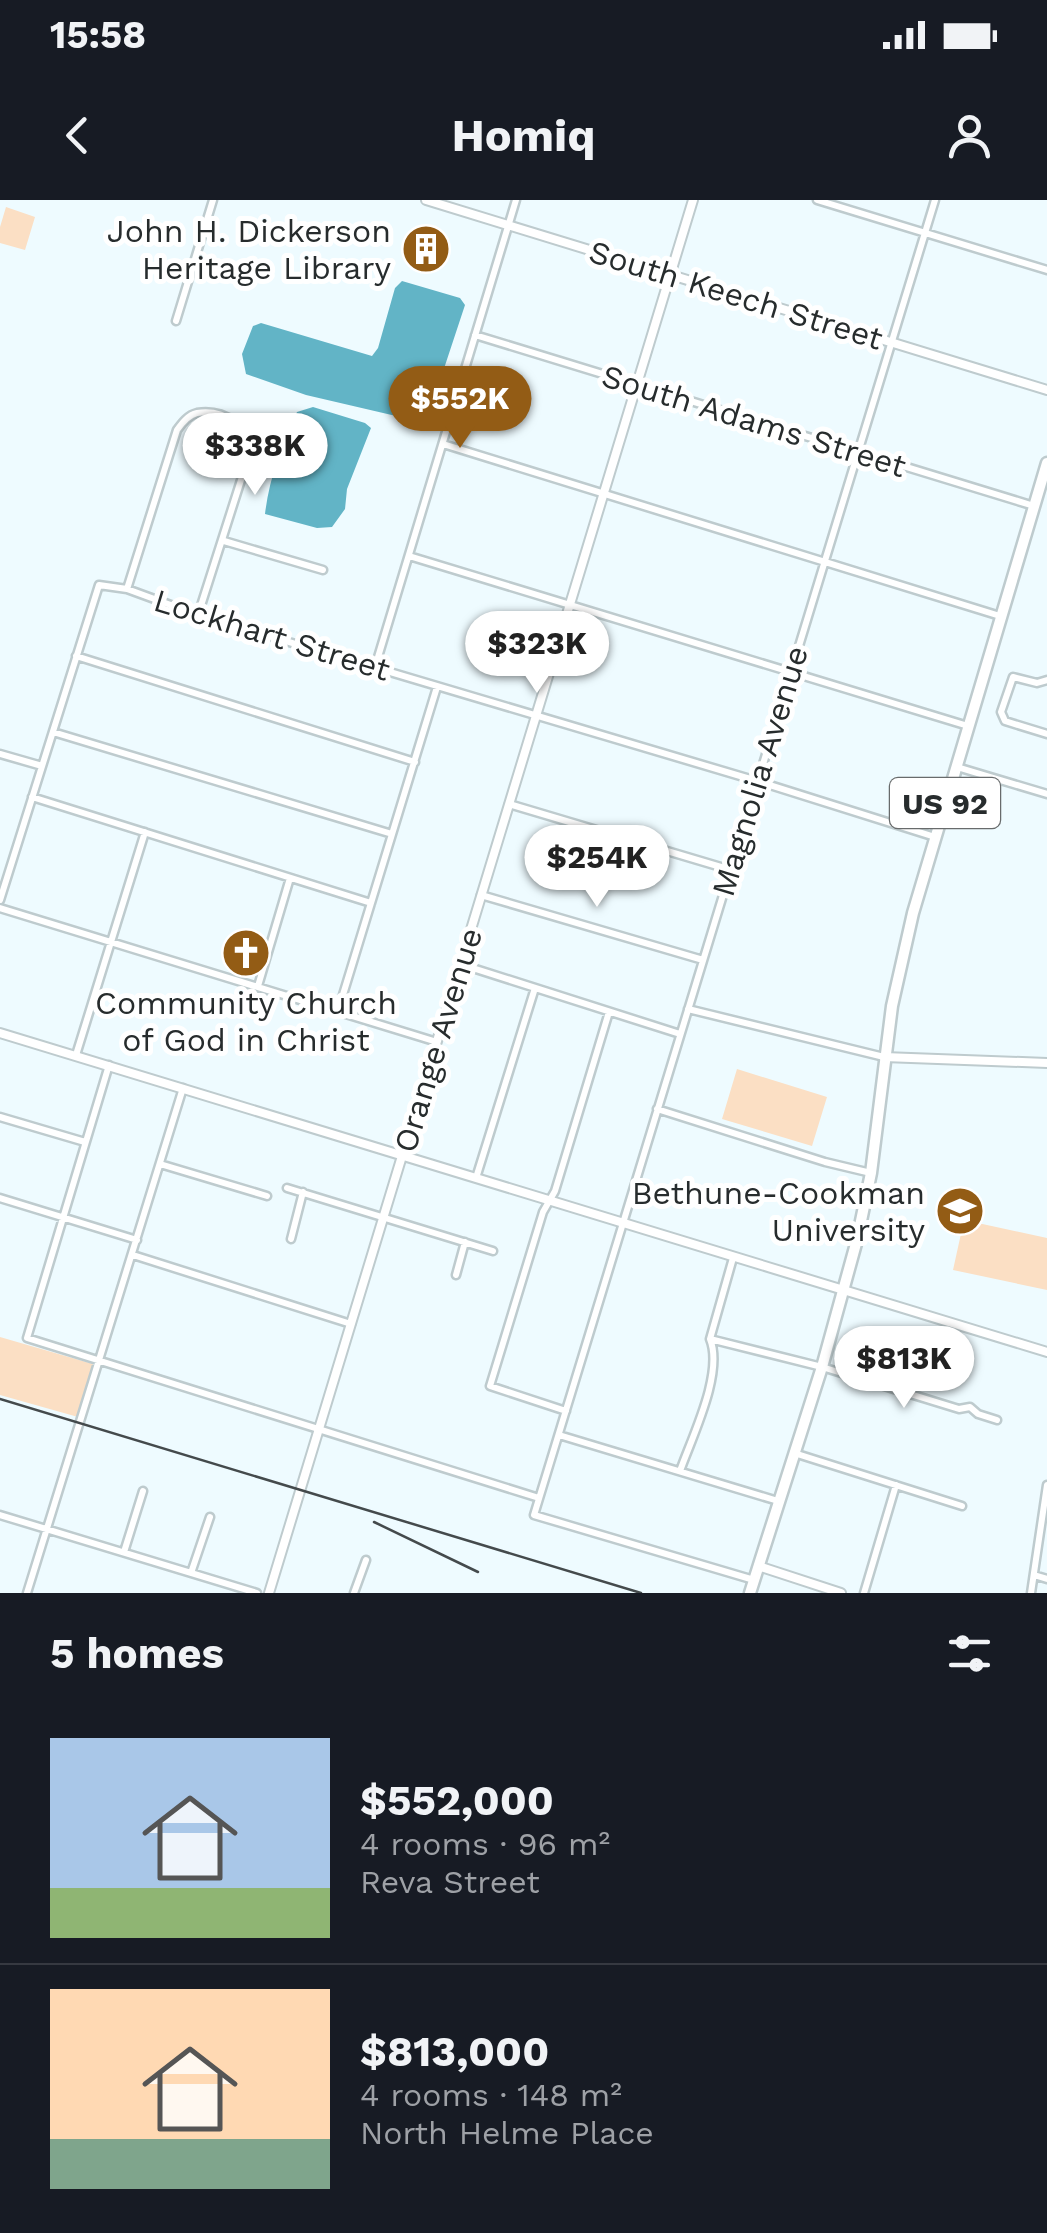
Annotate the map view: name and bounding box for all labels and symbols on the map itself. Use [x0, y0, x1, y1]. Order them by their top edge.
place label: John H. Dickerson Heritage Library [107, 212, 391, 287]
building icon: John H. Dickerson Heritage Library [400, 223, 452, 275]
street label: South Keech Street [585, 232, 887, 358]
street label: South Adams Street [597, 357, 911, 485]
pin: $552K [390, 366, 530, 451]
pin: $338K [185, 413, 325, 498]
street label: Lockhart Street [149, 581, 395, 689]
pin: $323K [467, 611, 607, 696]
street label: Magnolia Avenue [704, 641, 816, 901]
road number: US 92 [890, 778, 1000, 828]
pin: $254K [527, 825, 667, 910]
street label: Orange Avenue [386, 923, 490, 1157]
church icon: Community Church of God in Christ [220, 927, 272, 979]
place label: Community Church of God in Christ [95, 984, 397, 1059]
place label: Bethune-Cookman University [632, 1174, 925, 1249]
school or university icon: Bethune-Cookman University [934, 1185, 986, 1237]
pin: $813K [834, 1326, 974, 1411]

